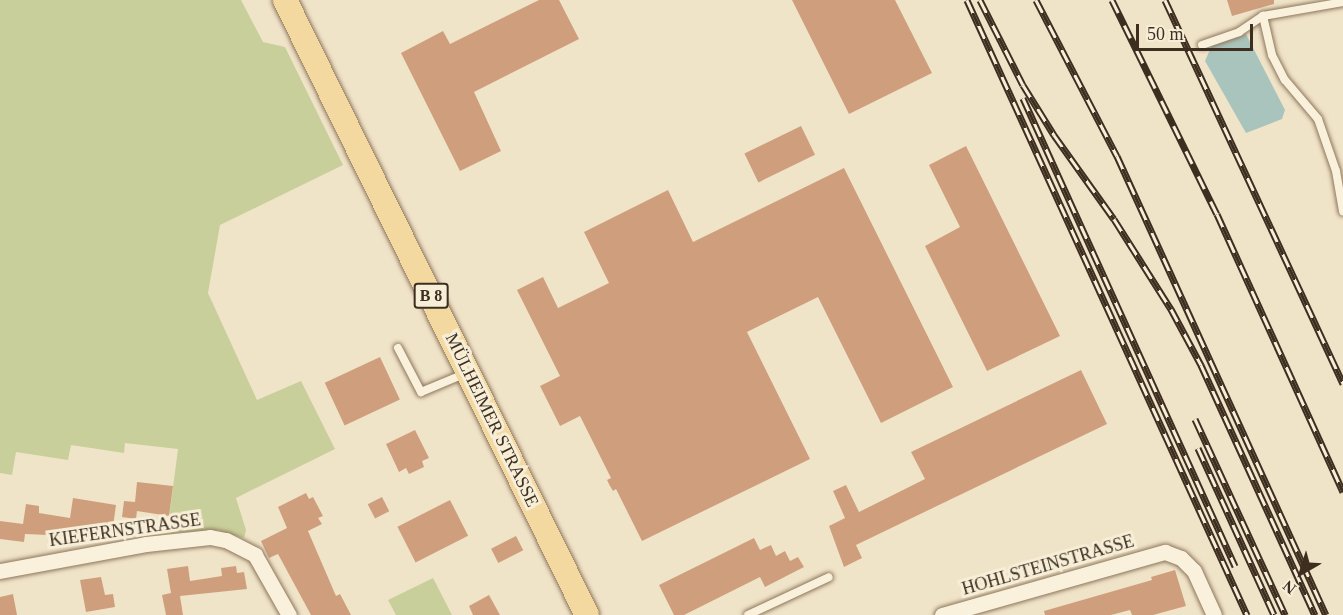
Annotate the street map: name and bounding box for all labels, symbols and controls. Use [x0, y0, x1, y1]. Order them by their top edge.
scale bar [1139, 12, 1256, 50]
text: 50 m [1147, 24, 1184, 44]
road number: B 8 [413, 283, 449, 309]
street label: MÜLHEIMER STRASSE [441, 330, 543, 510]
street label: KIEFERNSTRASSE [48, 509, 202, 551]
street label: HOHLSTEINSTRASSE [959, 530, 1137, 600]
north arrow [1271, 543, 1331, 603]
text: N [1280, 577, 1299, 598]

